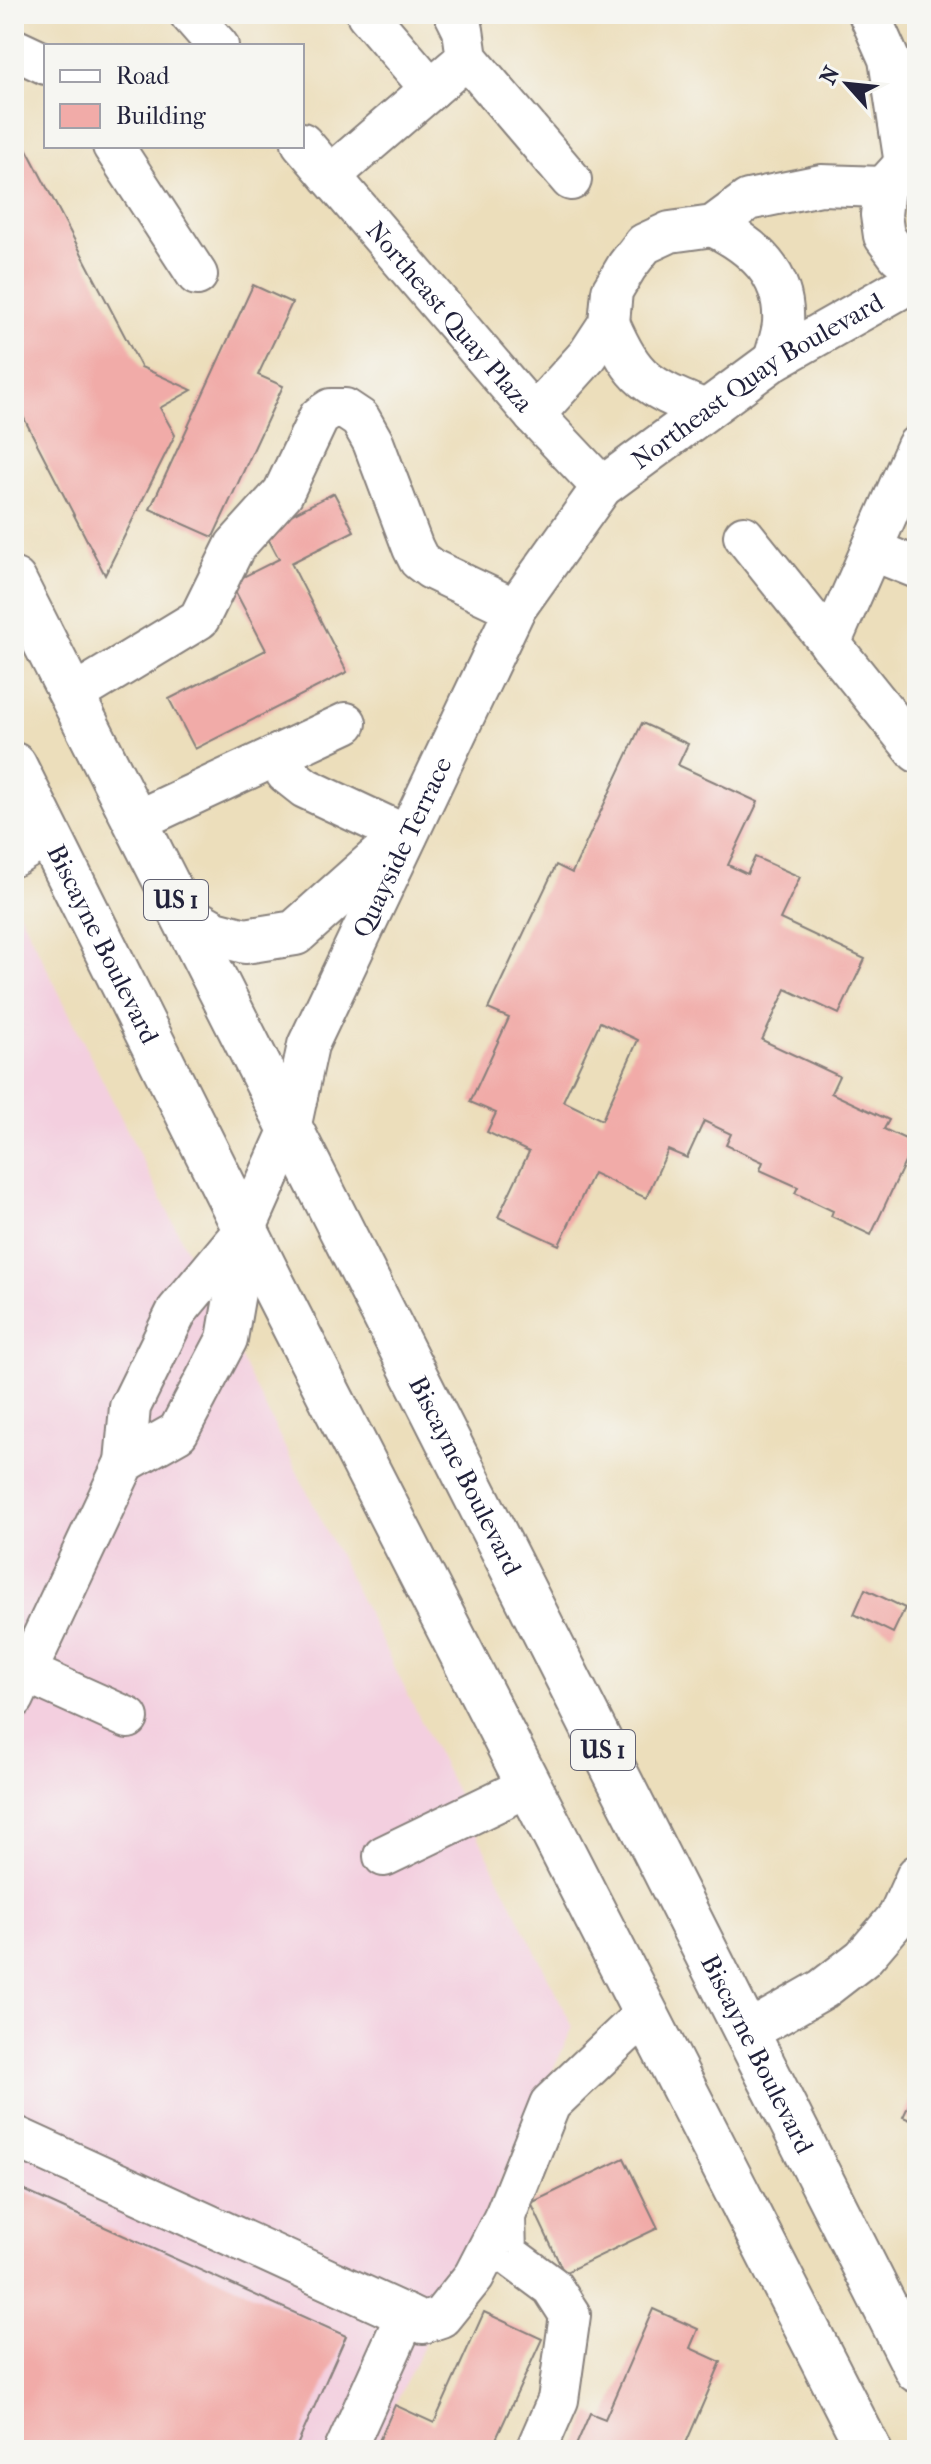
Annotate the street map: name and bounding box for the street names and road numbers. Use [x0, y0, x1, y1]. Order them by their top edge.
street label: Northeast Quay Plaza [360, 215, 540, 419]
street label: Northeast Quay Boulevard [626, 286, 890, 476]
street label: Quayside Terrace [346, 752, 459, 943]
street label: Biscayne Boulevard [40, 840, 166, 1050]
road number: US 1 [144, 880, 208, 920]
street label: Biscayne Boulevard [402, 1371, 528, 1581]
road number: US 1 [571, 1730, 635, 1770]
street label: Biscayne Boulevard [694, 1950, 820, 2159]

